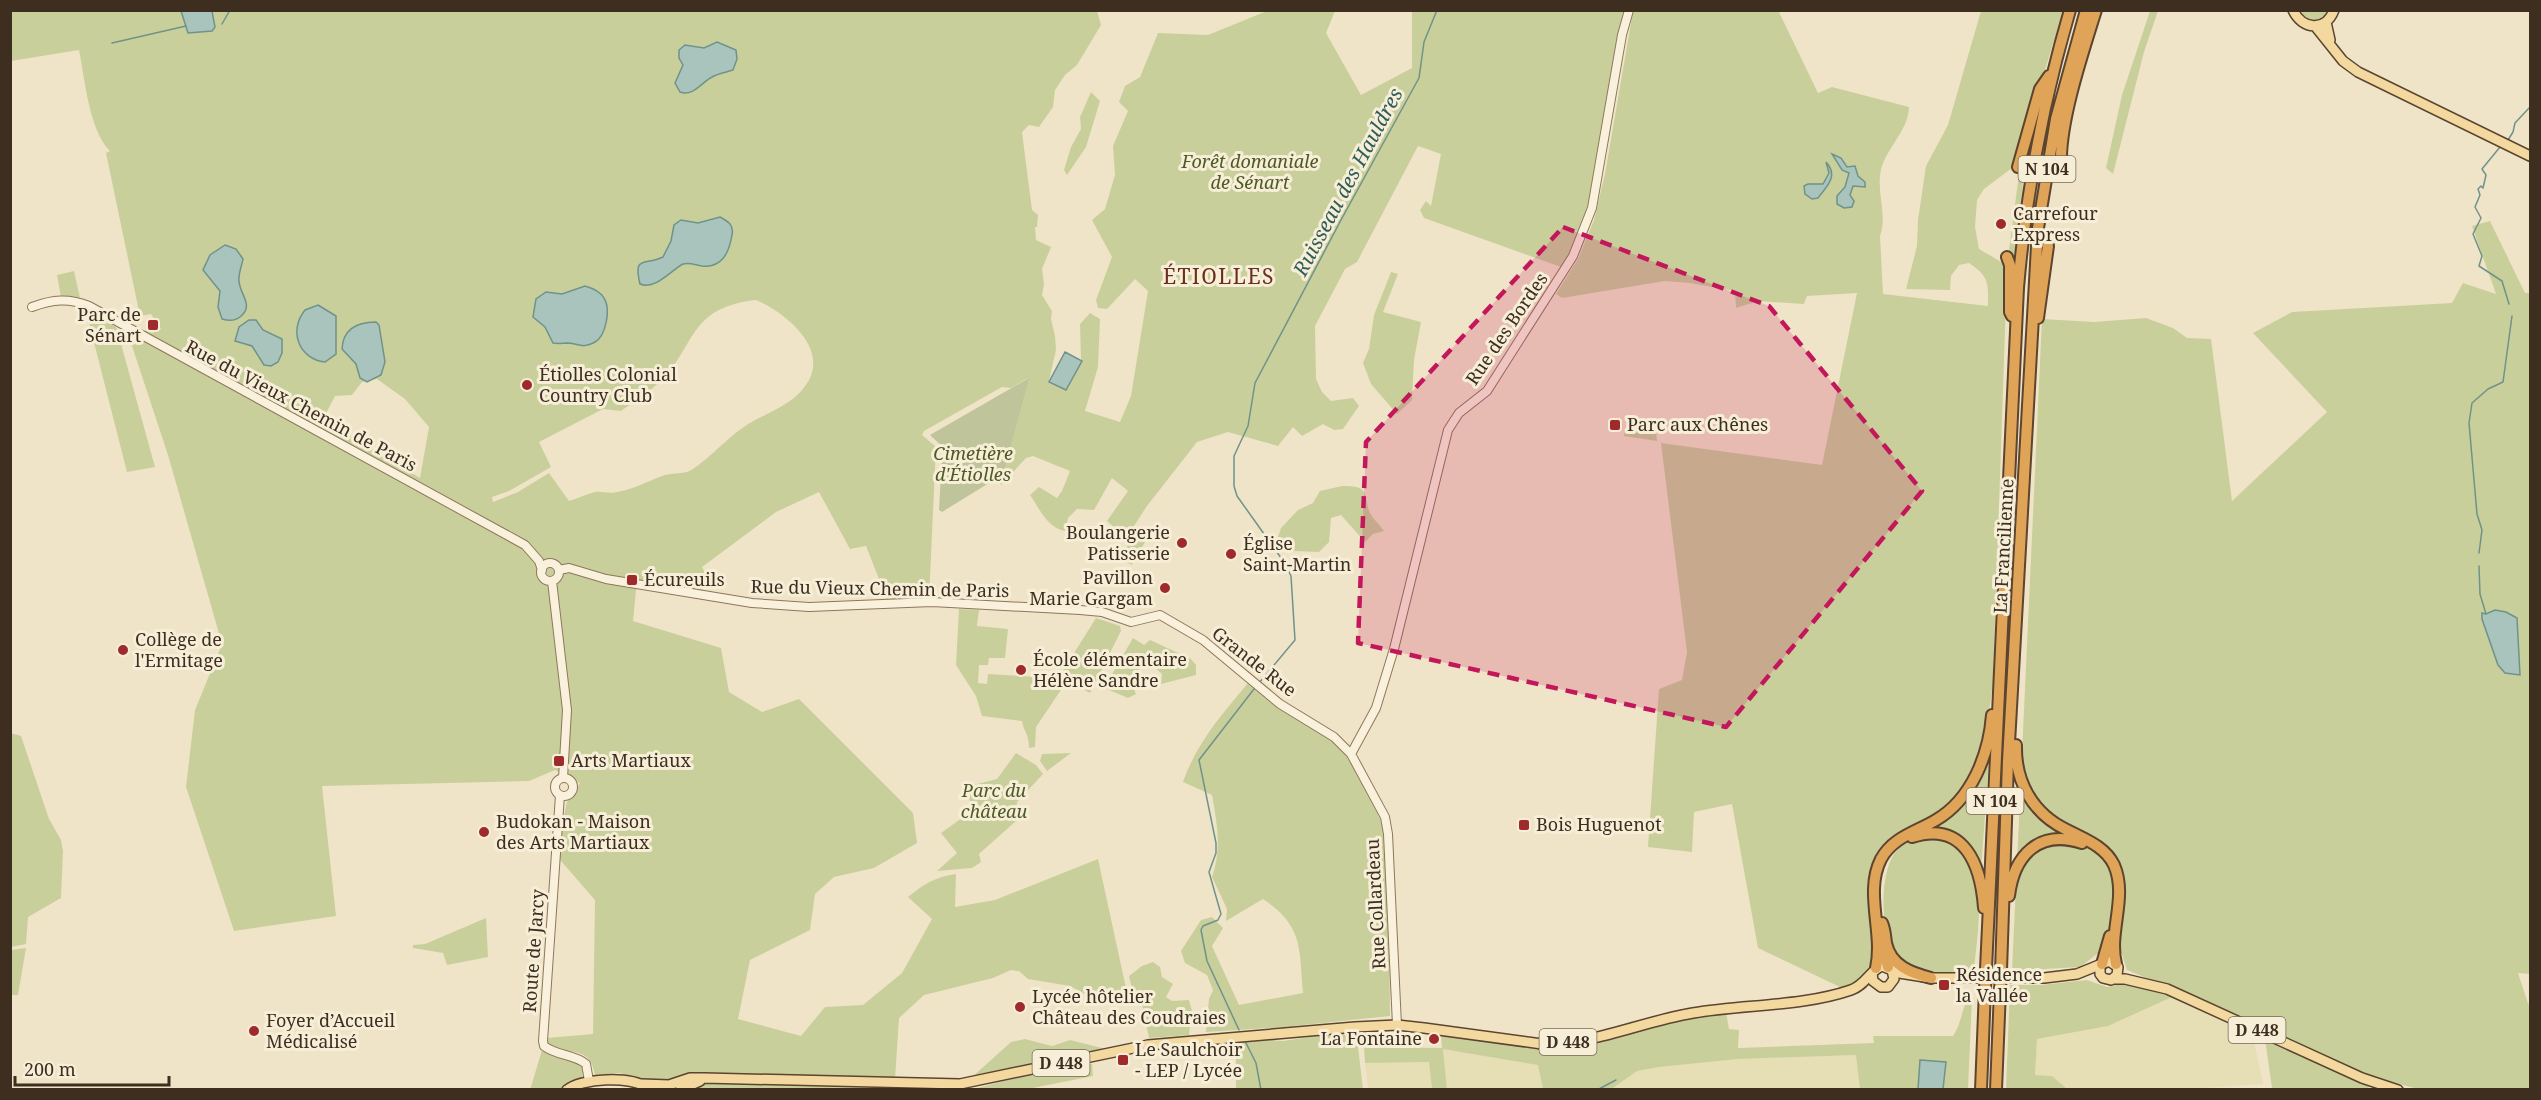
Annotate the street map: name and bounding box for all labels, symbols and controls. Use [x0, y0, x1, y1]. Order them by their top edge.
water label: Ruisseau des Hauldres [1286, 83, 1409, 282]
park label: Forêt domaniale de Sénart [1181, 149, 1319, 194]
road number: N 104 [2018, 156, 2076, 182]
place label: Carrefour Express [2013, 201, 2098, 246]
marker: Carrefour Express [1994, 217, 2008, 231]
district label: ÉTIOLLES [1163, 262, 1275, 290]
street label: Rue des Bordes [1460, 268, 1553, 389]
place label: Parc de Sénart [77, 302, 141, 347]
marker: Parc de Sénart [146, 318, 160, 332]
street label: Rue du Vieux Chemin de Paris [182, 334, 421, 476]
place label: Étiolles Colonial Country Club [539, 362, 677, 407]
marker: Étiolles Colonial Country Club [520, 378, 534, 392]
place label: Parc aux Chênes [1627, 412, 1768, 436]
marker: Parc aux Chênes [1608, 418, 1622, 432]
park label: Cimetière d'Étiolles [933, 441, 1013, 486]
street label: La Francilienne [1987, 478, 2019, 614]
place label: Boulangerie Patisserie [1066, 520, 1170, 565]
place label: Église Saint-Martin [1243, 531, 1352, 576]
marker: Boulangerie Patisserie [1175, 536, 1189, 550]
marker: Église Saint-Martin [1224, 547, 1238, 561]
place label: Pavillon Marie Gargam [1029, 565, 1153, 610]
place label: Écureuils [644, 567, 725, 591]
marker: Écureuils [625, 573, 639, 587]
street label: Rue du Vieux Chemin de Paris [750, 574, 1010, 602]
marker: Pavillon Marie Gargam [1158, 581, 1172, 595]
street label: Grande Rue [1207, 621, 1302, 702]
place label: Collège de l'Ermitage [135, 627, 223, 672]
marker: Collège de l'Ermitage [116, 643, 130, 657]
place label: École élémentaire Hélène Sandre [1033, 647, 1187, 692]
marker: École élémentaire Hélène Sandre [1014, 663, 1028, 677]
place label: Arts Martiaux [571, 748, 691, 772]
marker: Arts Martiaux [552, 754, 566, 768]
park label: Parc du château [961, 778, 1028, 823]
road number: N 104 [1966, 788, 2024, 814]
place label: Budokan - Maison des Arts Martiaux [496, 809, 651, 854]
place label: Bois Huguenot [1536, 812, 1662, 836]
marker: Bois Huguenot [1517, 818, 1531, 832]
marker: Budokan - Maison des Arts Martiaux [477, 825, 491, 839]
street label: Rue Collardeau [1360, 837, 1390, 970]
street label: Route de Jarcy [517, 888, 549, 1013]
place label: Résidence la Vallée [1956, 962, 2042, 1007]
marker: Résidence la Vallée [1937, 978, 1951, 992]
place label: Lycée hôtelier Château des Coudraies [1032, 984, 1226, 1029]
marker: Lycée hôtelier Château des Coudraies [1013, 1000, 1027, 1014]
place label: Foyer d’Accueil Médicalisé [266, 1008, 395, 1053]
road number: D 448 [2228, 1017, 2286, 1043]
marker: Foyer d’Accueil Médicalisé [247, 1024, 261, 1038]
place label: La Fontaine [1321, 1026, 1422, 1050]
road number: D 448 [1540, 1029, 1596, 1055]
marker: La Fontaine [1427, 1032, 1441, 1046]
place label: Le Saulchoir - LEP / Lycée [1135, 1037, 1243, 1082]
scale bar [15, 1049, 170, 1087]
road number: D 448 [1032, 1050, 1090, 1076]
marker: Le Saulchoir - LEP / Lycée [1116, 1053, 1130, 1067]
text: 200 m [24, 1057, 76, 1081]

